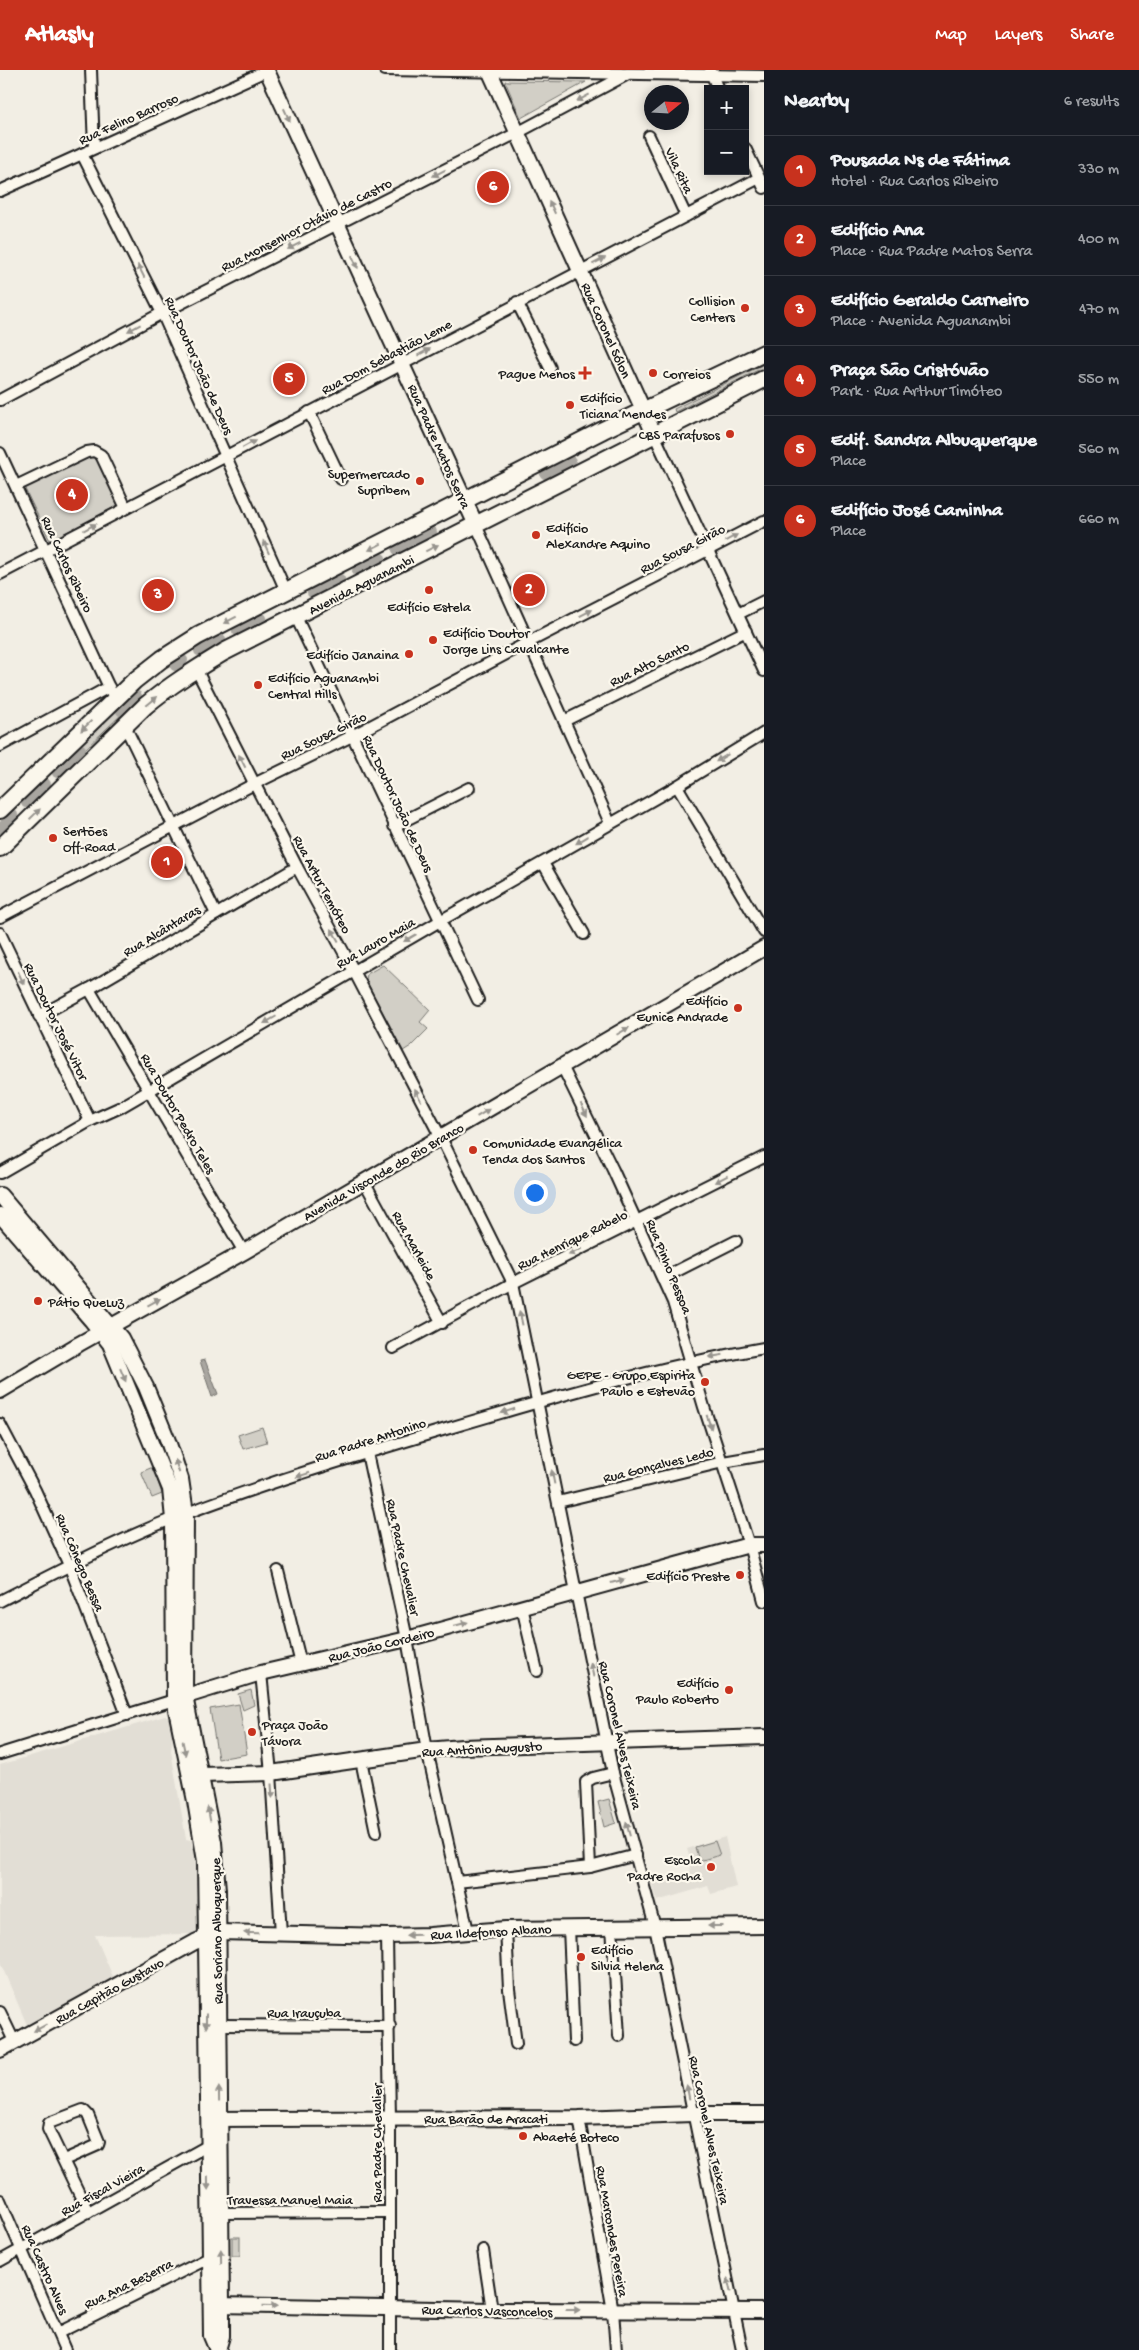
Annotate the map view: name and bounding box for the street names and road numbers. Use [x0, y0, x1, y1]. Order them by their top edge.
street label: Rua Felino Barroso [77, 91, 181, 150]
street label: Vila Rita [659, 144, 696, 198]
street label: Rua Monsenhor Otávio de Castro [219, 176, 395, 277]
street label: Rua Coronel Sólon [576, 280, 634, 382]
street label: Rua Doutor João de Deus [160, 294, 236, 438]
street label: Rua Dom Sebastião Leme [319, 316, 456, 400]
street label: Rua Padre Matos Serra [403, 382, 473, 513]
street label: Rua Carlos Ribeiro [36, 514, 95, 616]
street label: Rua Sousa Girão [638, 521, 729, 579]
street label: Avenida Aguanambi [307, 552, 418, 620]
street label: Rua Alto Santo [607, 639, 693, 692]
street label: Rua Sousa Girão [278, 709, 370, 765]
street label: Rua Doutor João de Deus [358, 733, 436, 876]
street label: Rua Artur Temóteo [288, 833, 354, 937]
street label: Rua Alcântaras [121, 902, 205, 962]
street label: Rua Lauro Maia [334, 914, 420, 974]
street label: Rua Doutor José Vitor [19, 961, 91, 1084]
street label: Rua Doutor Pedro Teles [135, 1051, 219, 1178]
street label: Avenida Visconde do Rio Branco [301, 1120, 467, 1226]
street label: Rua Henrique Rabelo [515, 1207, 631, 1275]
street label: Rua Marleide [387, 1209, 439, 1284]
street label: Rua Pinho Pessoa [641, 1217, 695, 1318]
street label: Rua Padre Antonino [313, 1415, 428, 1467]
street label: Rua Gonçalves Ledo [602, 1445, 716, 1488]
street label: Rua Padre Chevalier [381, 1498, 422, 1618]
street label: Rua Cônego Bessa [50, 1511, 107, 1616]
street label: Rua João Cordeiro [327, 1625, 436, 1668]
street label: Rua Coronel Alves Teixeira [593, 1660, 644, 1813]
street label: Rua Antônio Augusto [421, 1739, 543, 1762]
street label: Rua Soriano Albuquerque [209, 1857, 228, 2004]
street label: Rua Ildefonso Albano [430, 1922, 552, 1945]
street label: Rua Capitão Gustavo [53, 1955, 168, 2029]
street label: Rua Irauçuba [267, 2006, 342, 2023]
street label: Rua Coronel Alves Teixeira [683, 2055, 732, 2208]
street label: Rua Padre Chevalier [370, 2083, 387, 2202]
street label: Rua Barão de Aracati [424, 2112, 548, 2129]
street label: Rua Fiscal Vieira [58, 2161, 149, 2221]
street label: Rua Marcondes Pereira [591, 2165, 631, 2300]
street label: Travessa Manuel Maia [226, 2193, 354, 2210]
street label: Rua Castro Alves [16, 2222, 71, 2318]
street label: Rua Ana Bezerra [82, 2256, 177, 2314]
street label: Rua Carlos Vasconcelos [421, 2303, 553, 2322]

